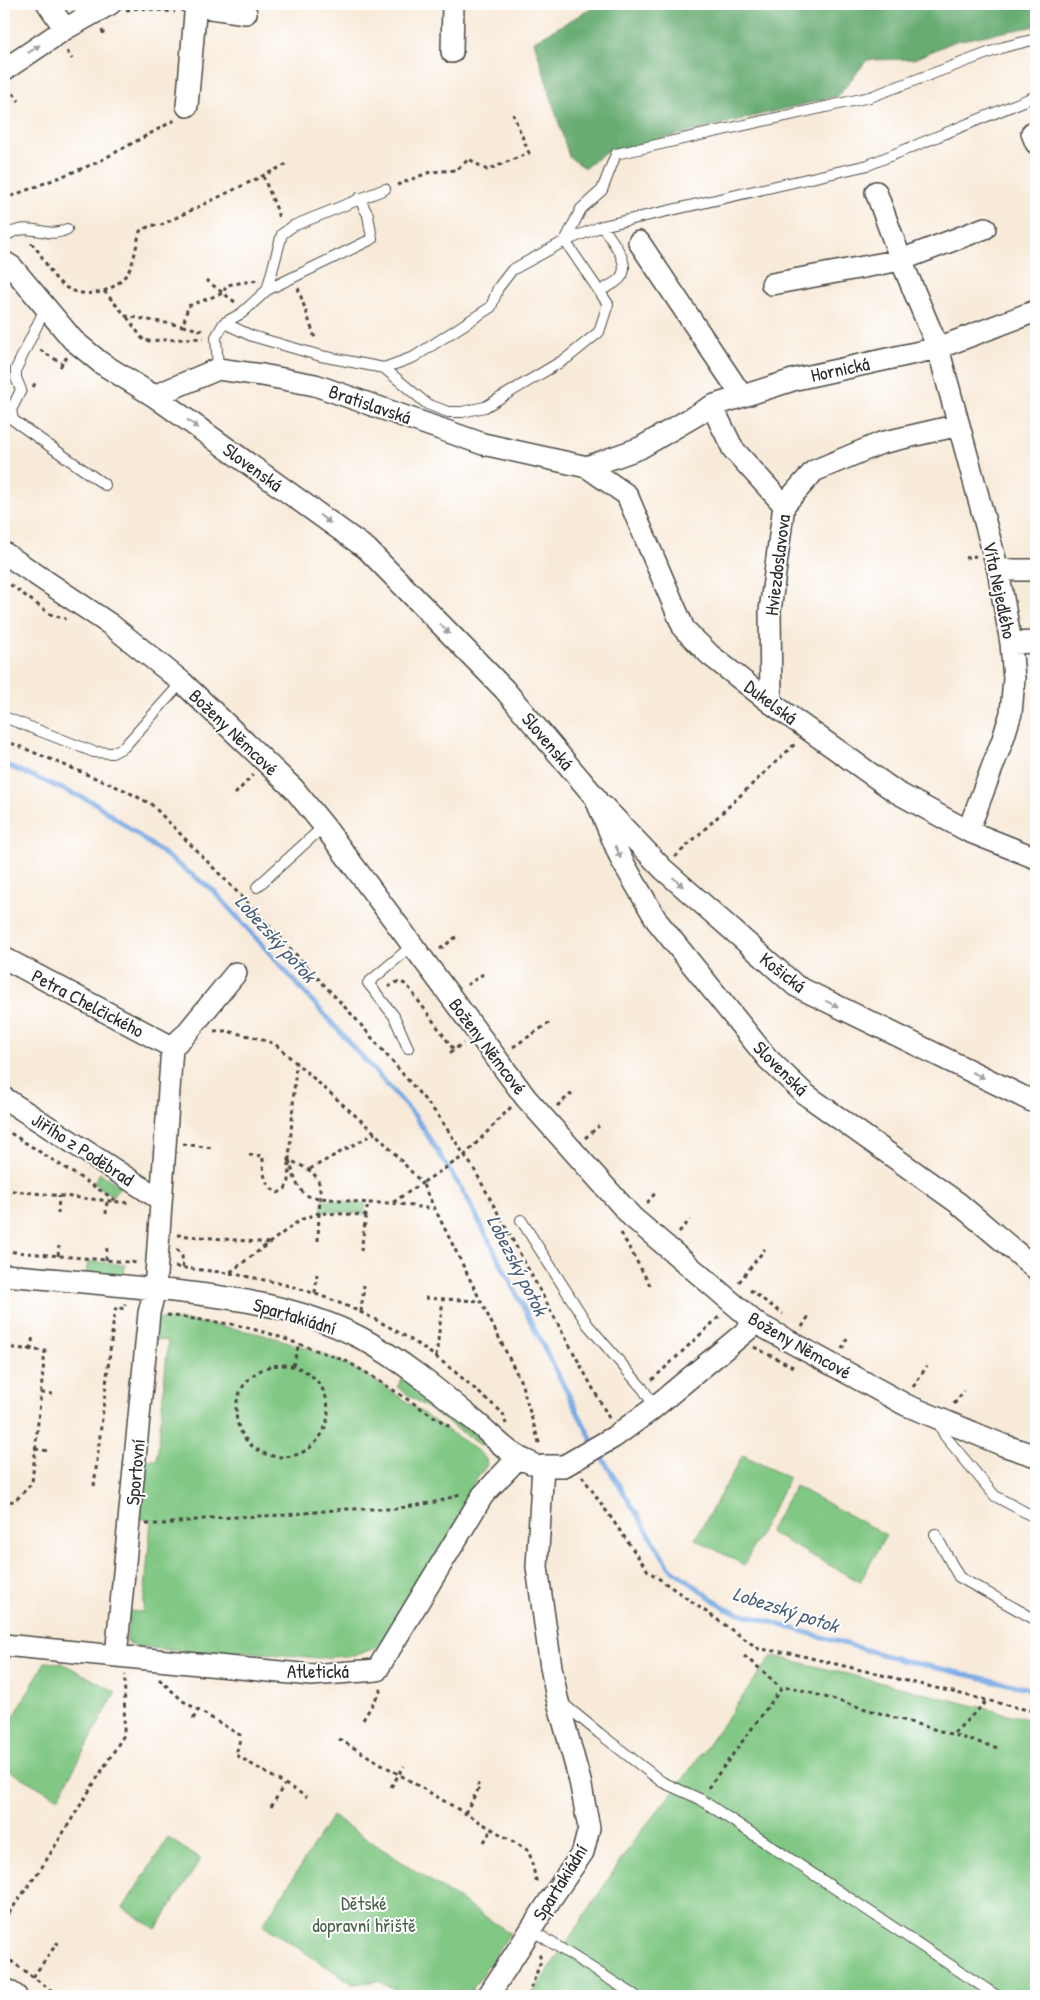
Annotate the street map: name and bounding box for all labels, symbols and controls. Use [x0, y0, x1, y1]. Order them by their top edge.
one-way arrow [28, 45, 41, 54]
street label: Hornická [808, 350, 872, 388]
street label: Bratislavská [325, 378, 415, 430]
one-way arrow [186, 419, 199, 430]
street label: Slovenská [218, 437, 289, 498]
street label: Hviezdoslavova [758, 512, 796, 617]
one-way arrow [318, 514, 332, 524]
street label: Víta Nejedlého [977, 539, 1023, 641]
one-way arrow [439, 622, 451, 634]
street label: Dukelská [739, 674, 803, 731]
street label: Boženy Němcové [184, 683, 285, 782]
street label: Slovenská [516, 707, 580, 776]
one-way arrow [614, 845, 622, 859]
one-way arrow [672, 876, 684, 888]
water label: Lobezský potok [229, 888, 324, 990]
street label: Košická [755, 946, 812, 999]
street label: Petra Chelčického [27, 963, 149, 1044]
street label: Boženy Němcové [443, 992, 533, 1100]
one-way arrow [825, 1000, 839, 1008]
street label: Slovenská [748, 1035, 815, 1102]
one-way arrow [971, 1071, 985, 1079]
street label: Jiřího z Poděbrad [27, 1106, 140, 1192]
water label: Lobezský potok [480, 1210, 556, 1322]
street label: Spartakiádní [250, 1291, 340, 1341]
street label: Boženy Němcové [744, 1305, 857, 1385]
street label: Sportovní [119, 1438, 151, 1506]
water label: Lobezský potok [730, 1579, 844, 1640]
street label: Atletická [287, 1658, 350, 1684]
street label: Spartakiádní [526, 1839, 594, 1925]
park label: Dětské dopravní hřiště [312, 1890, 416, 1938]

